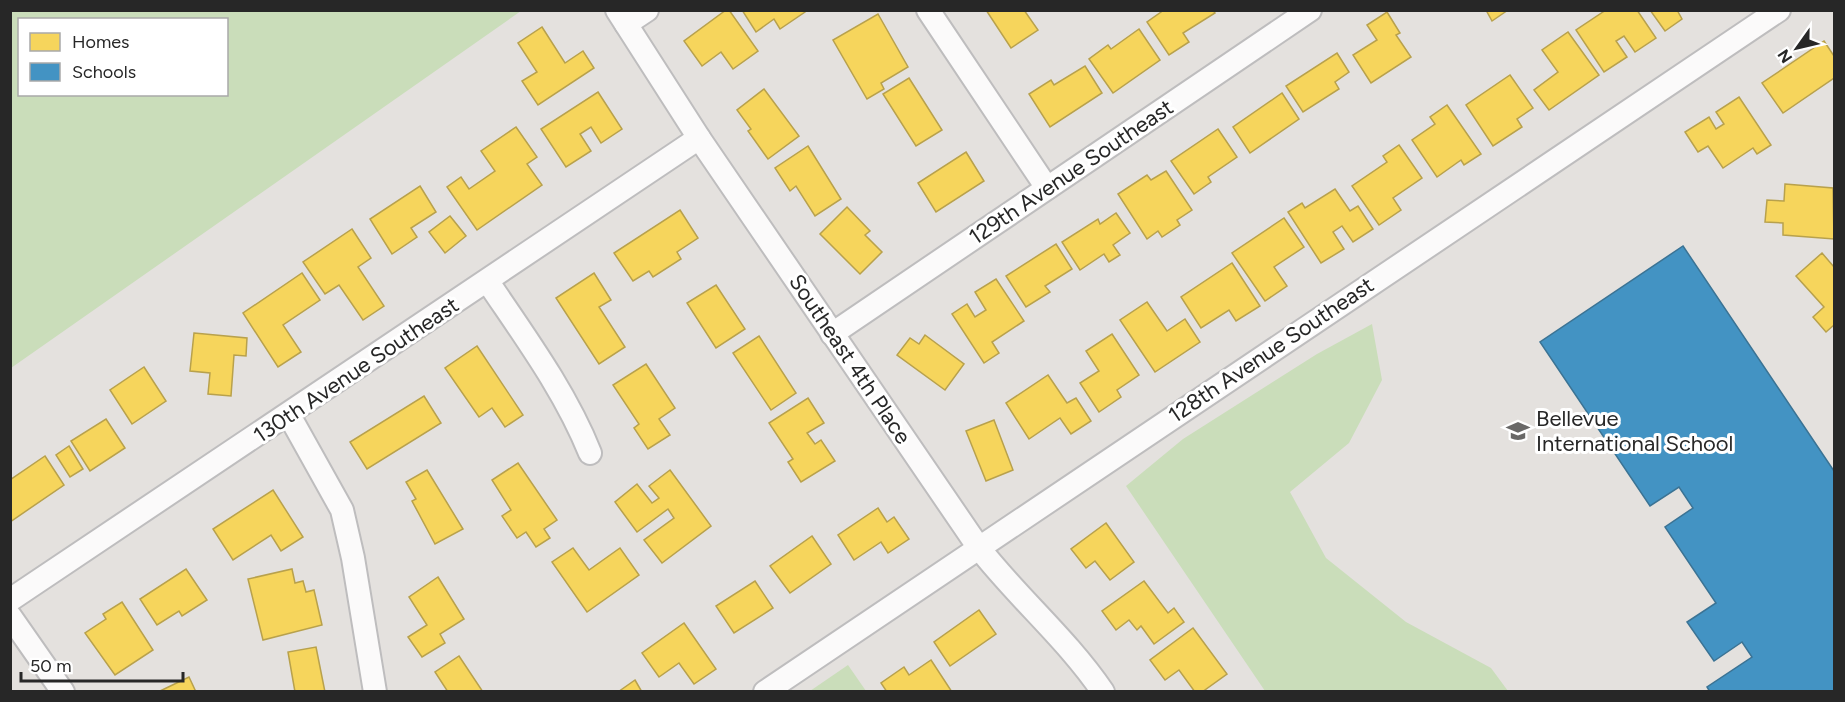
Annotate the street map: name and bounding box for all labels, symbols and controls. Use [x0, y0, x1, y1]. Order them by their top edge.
legend [18, 18, 228, 96]
north arrow [1767, 18, 1827, 78]
text: Homes [72, 31, 130, 53]
text: N [1774, 46, 1796, 67]
text: Schools [72, 61, 136, 83]
street label: 129th Avenue Southeast [964, 94, 1178, 250]
street label: Southeast 4th Place [783, 269, 917, 449]
street label: 128th Avenue Southeast [1163, 271, 1379, 429]
street label: 130th Avenue Southeast [248, 291, 464, 449]
place label: Bellevue International School [1536, 405, 1733, 457]
school or university icon: Bellevue International School [1505, 418, 1531, 444]
scale bar [21, 645, 183, 683]
text: 50 m [30, 655, 72, 677]

